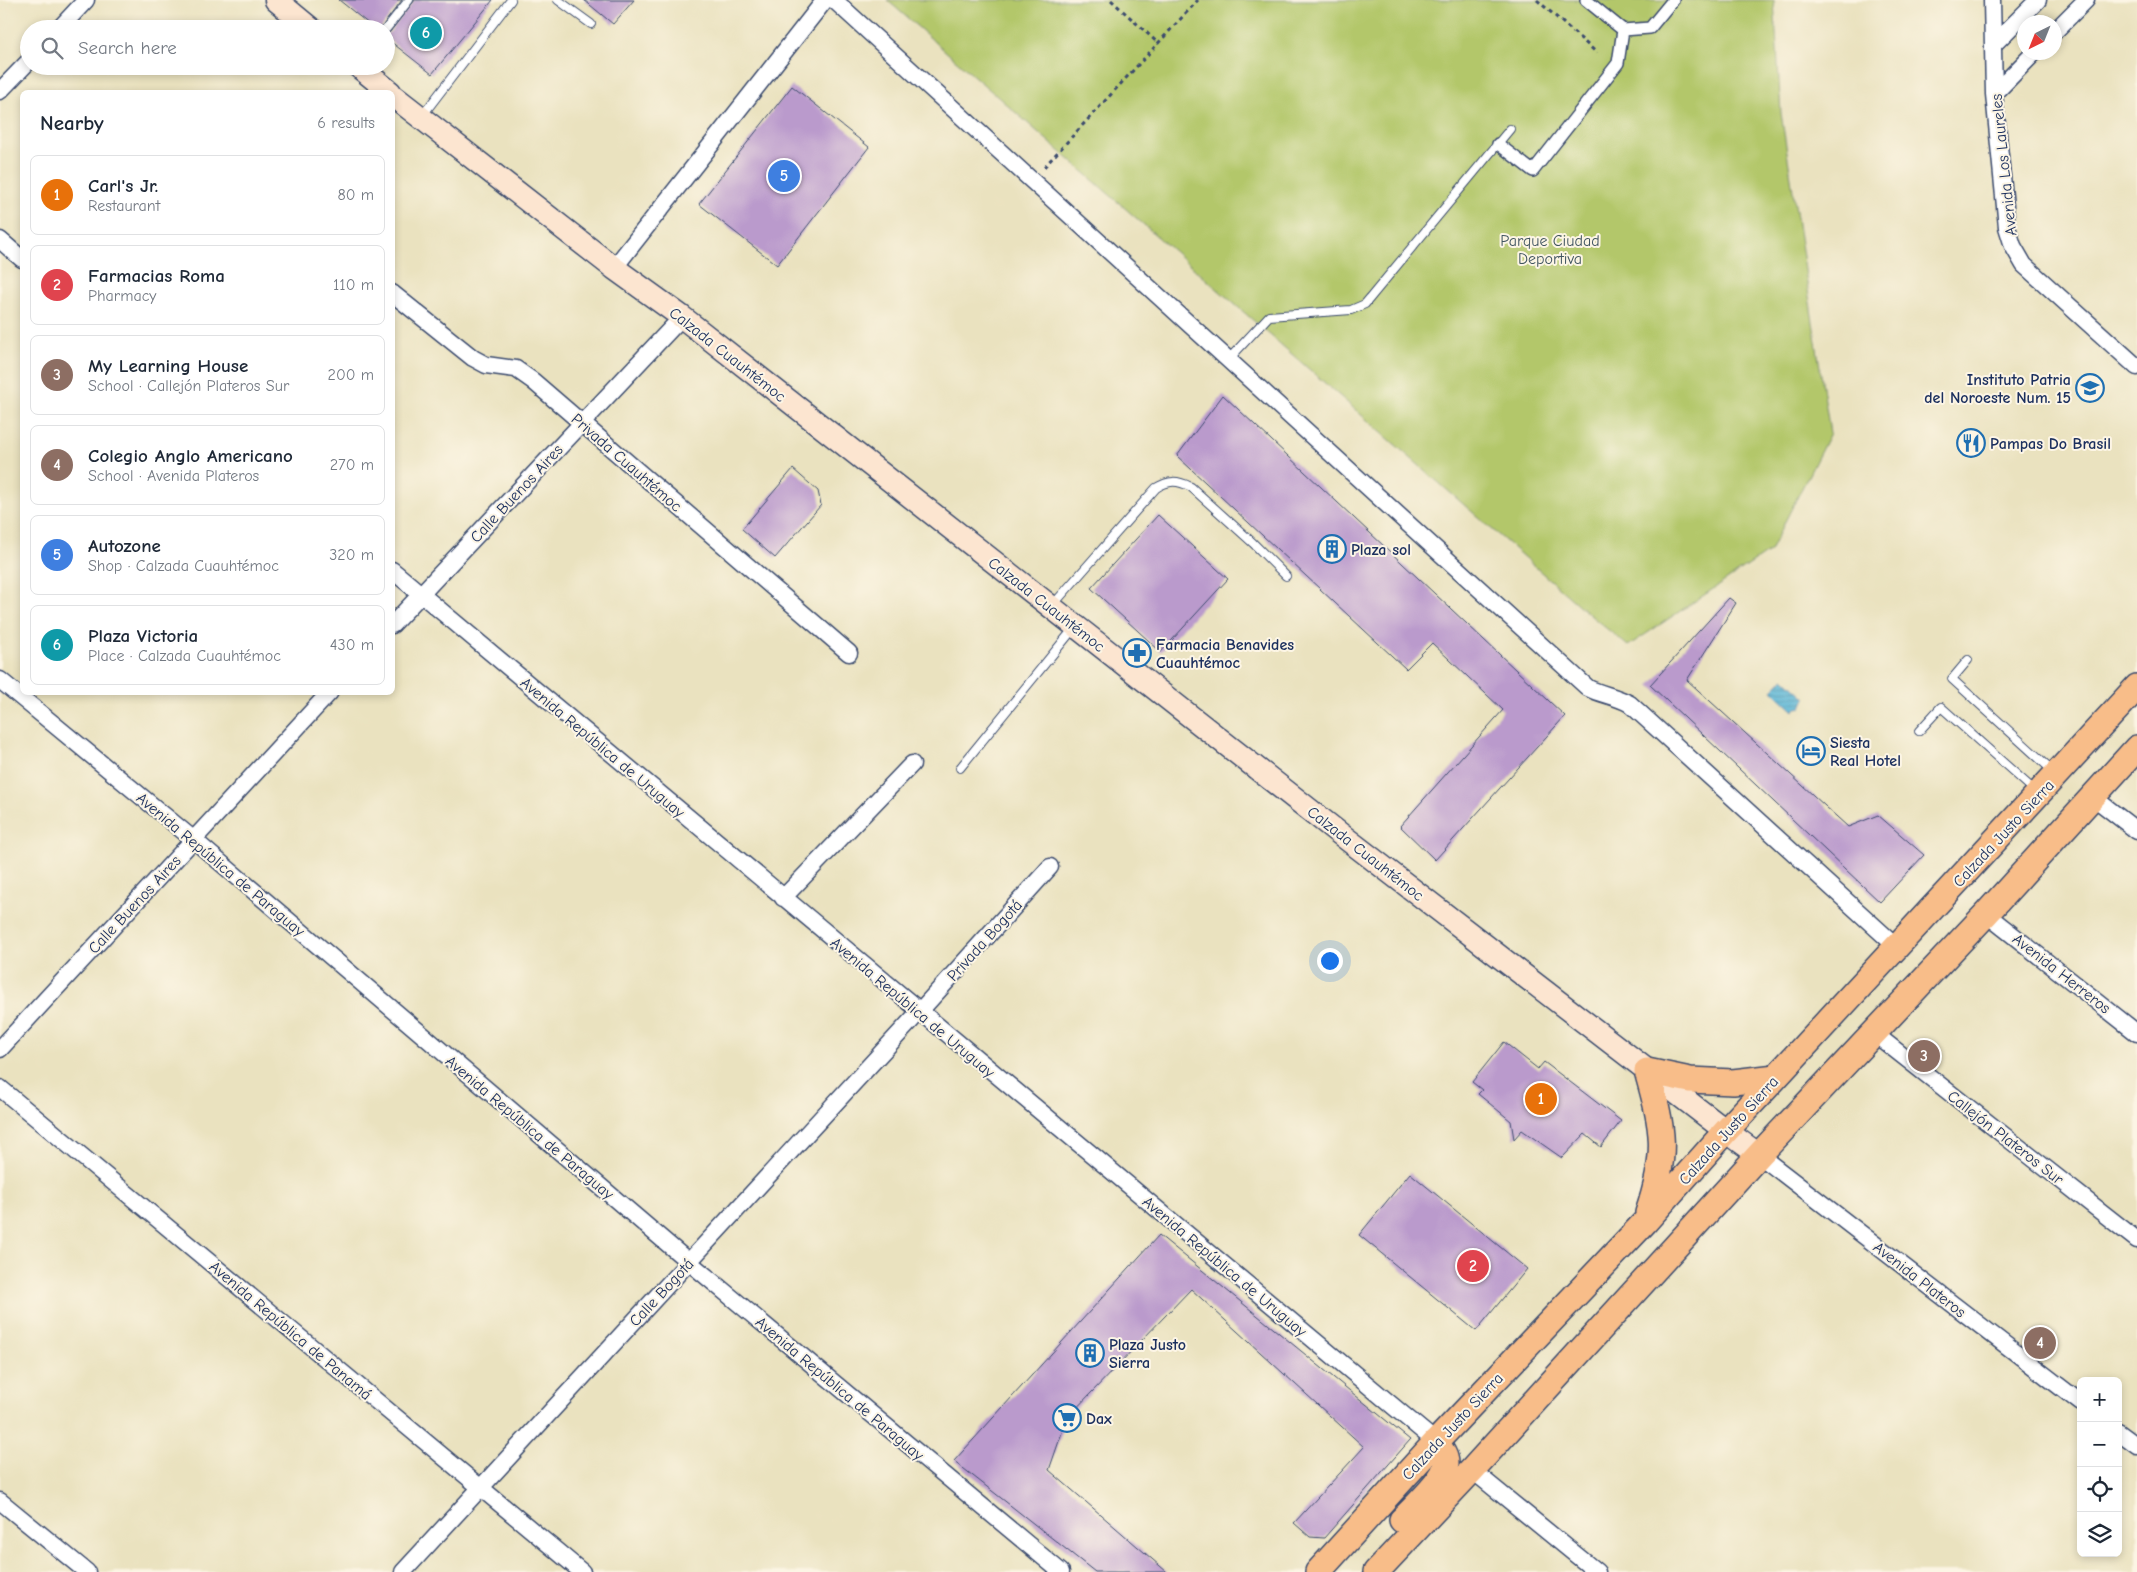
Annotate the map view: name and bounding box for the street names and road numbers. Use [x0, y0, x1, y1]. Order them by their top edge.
street label: Avenida Los Laureles [1988, 93, 2020, 237]
street label: Calzada Cuauhtémoc [665, 304, 790, 406]
street label: Privada Cuauhtémoc [568, 410, 685, 516]
street label: Calle Buenos Aires [467, 441, 567, 546]
street label: Calzada Cuauhtémoc [984, 554, 1109, 656]
street label: Avenida República de Uruguay [517, 674, 689, 822]
street label: Calzada Justo Sierra [1950, 776, 2058, 891]
street label: Avenida República de Paraguay [133, 789, 309, 941]
street label: Calzada Cuauhtémoc [1303, 803, 1428, 905]
street label: Calle Buenos Aires [85, 852, 185, 957]
street label: Privada Bogotá [944, 896, 1026, 985]
street label: Avenida Herreros [2009, 930, 2114, 1018]
street label: Avenida República de Uruguay [827, 934, 999, 1082]
street label: Avenida República de Paraguay [442, 1052, 618, 1204]
street label: Calzada Justo Sierra [1675, 1073, 1782, 1189]
street label: Callejón Plateros Sur [1944, 1087, 2067, 1189]
street label: Avenida República de Uruguay [1139, 1193, 1311, 1341]
street label: Avenida Plateros [1870, 1238, 1969, 1322]
street label: Calle Bogotá [626, 1255, 698, 1330]
street label: Avenida República de Panamá [206, 1258, 375, 1404]
street label: Avenida República de Paraguay [752, 1313, 928, 1465]
street label: Calzada Justo Sierra [1399, 1369, 1507, 1484]

